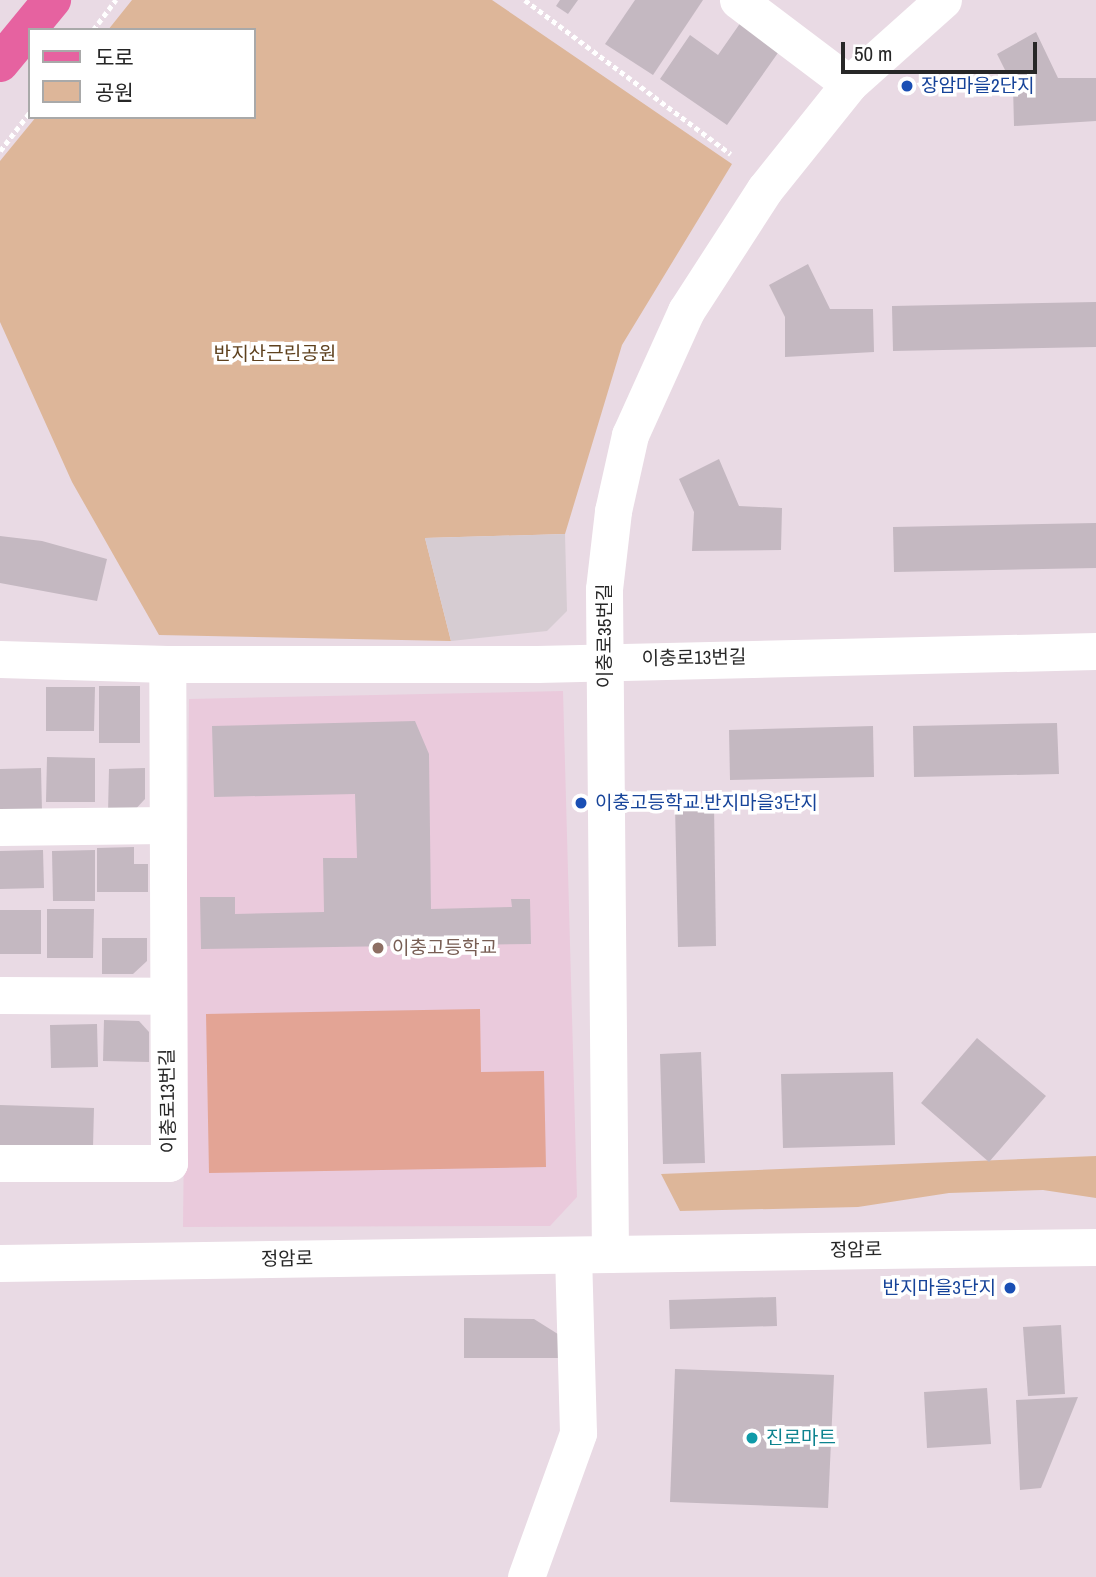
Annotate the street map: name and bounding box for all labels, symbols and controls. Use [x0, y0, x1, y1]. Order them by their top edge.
legend [28, 28, 256, 119]
scale bar [844, 28, 1040, 72]
text: 50 m [854, 39, 892, 68]
text: 도로 [95, 43, 134, 72]
place label: 장암마을2단지 [921, 75, 1035, 97]
text: 공원 [95, 78, 134, 107]
marker: 장암마을2단지 [899, 78, 915, 94]
park label: 반지산근린공원 [214, 343, 336, 365]
street label: 이충로35번길 [594, 584, 616, 688]
street label: 이충로13번길 [641, 646, 747, 670]
place label: 이충고등학교.반지마을3단지 [595, 792, 818, 814]
marker: 이충고등학교.반지마을3단지 [573, 795, 589, 811]
place label: 이충고등학교 [392, 937, 497, 959]
marker: 이충고등학교 [370, 940, 386, 956]
street label: 이충로13번길 [156, 1048, 180, 1154]
street label: 정암로 [830, 1238, 882, 1262]
street label: 정암로 [261, 1247, 313, 1271]
place label: 반지마을3단지 [882, 1277, 996, 1299]
marker: 반지마을3단지 [1002, 1280, 1018, 1296]
place label: 진로마트 [766, 1427, 836, 1449]
marker: 진로마트 [744, 1430, 760, 1446]

